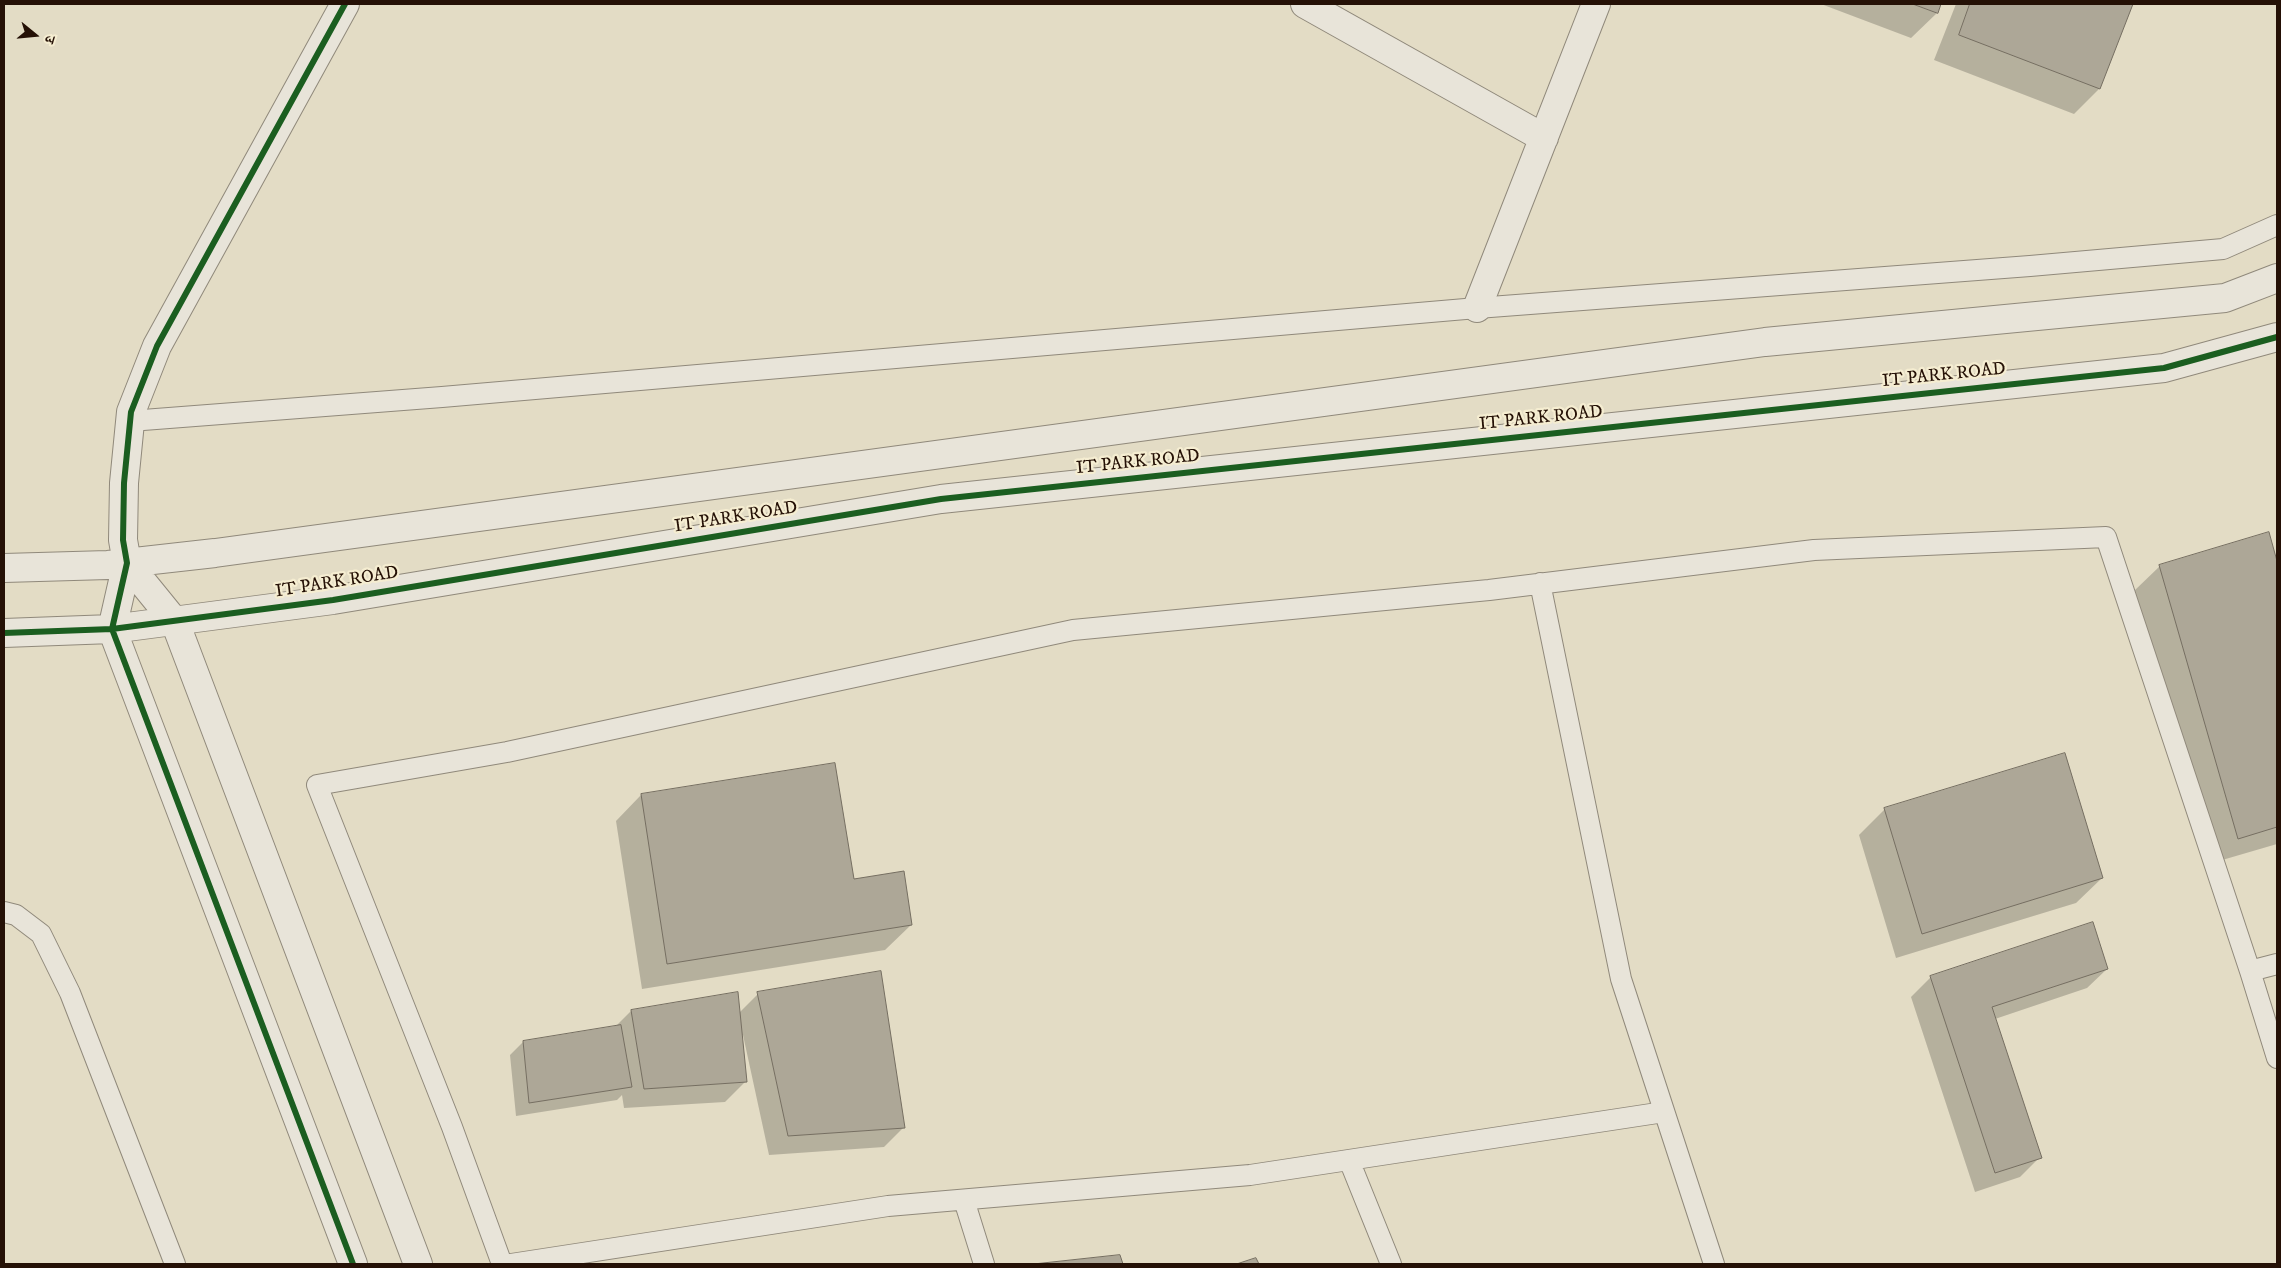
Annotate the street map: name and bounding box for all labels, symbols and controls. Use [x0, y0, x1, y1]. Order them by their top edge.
north arrow [10, 10, 60, 60]
text: उ [40, 33, 59, 45]
street label: IT PARK ROAD [1881, 359, 2007, 393]
street label: IT PARK ROAD [1478, 402, 1604, 436]
street label: IT PARK ROAD [1075, 446, 1201, 480]
street label: IT PARK ROAD [673, 498, 799, 538]
street label: IT PARK ROAD [274, 563, 400, 603]

